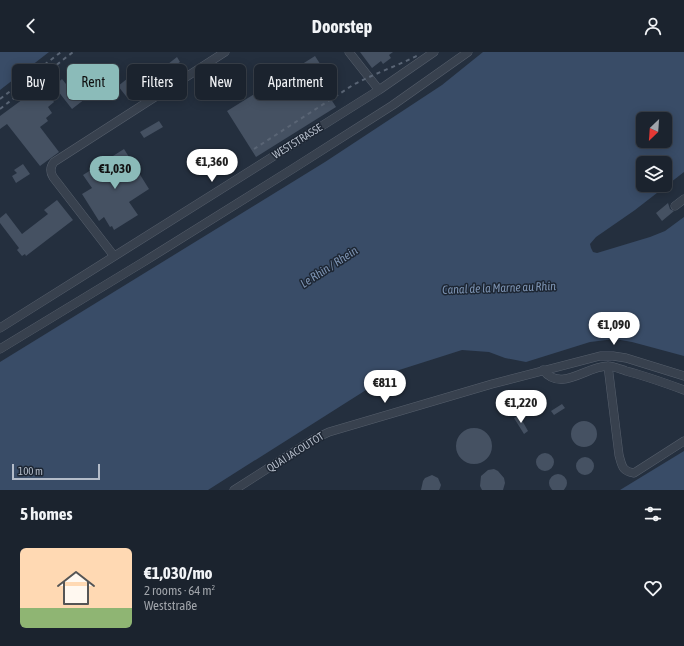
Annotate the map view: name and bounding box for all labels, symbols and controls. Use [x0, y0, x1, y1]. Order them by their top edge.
icon: back [20, 15, 42, 37]
icon: person [642, 15, 664, 37]
text: Doorstep [312, 16, 372, 37]
chip: Buy [12, 64, 59, 100]
chip: Rent [67, 64, 119, 100]
chip: Filters [127, 64, 187, 100]
chip: New [195, 64, 246, 100]
chip: Apartment [254, 64, 337, 100]
north arrow [636, 112, 672, 148]
map controls [636, 112, 672, 192]
street label: WESTSTRASSE [270, 121, 324, 161]
pin: €1,360 [179, 149, 245, 183]
text: €1,360 [196, 154, 228, 169]
pin: €1,030 [82, 156, 148, 190]
button: layers [636, 156, 672, 192]
text: €1,030 [99, 161, 131, 176]
water label: Le Rhin / Rhein [298, 243, 360, 291]
water label: Canal de la Marne au Rhin [442, 279, 556, 297]
pin: €1,090 [581, 312, 647, 346]
text: €1,090 [598, 317, 630, 332]
pin: €811 [361, 370, 409, 404]
text: €811 [373, 375, 397, 390]
pin: €1,220 [488, 390, 554, 424]
text: €1,220 [505, 395, 537, 410]
street label: QUAI JACOUTOT [264, 430, 326, 474]
scale bar [12, 462, 100, 481]
text: 100 m [18, 465, 43, 477]
icon: filters [642, 503, 664, 525]
text: 5 homes [20, 504, 73, 524]
text: €1,030/mo [144, 563, 213, 583]
icon: home [52, 564, 100, 612]
icon: heart [642, 577, 664, 599]
text: 2 rooms · 64 m² [144, 583, 215, 598]
text: Weststraße [144, 598, 197, 613]

